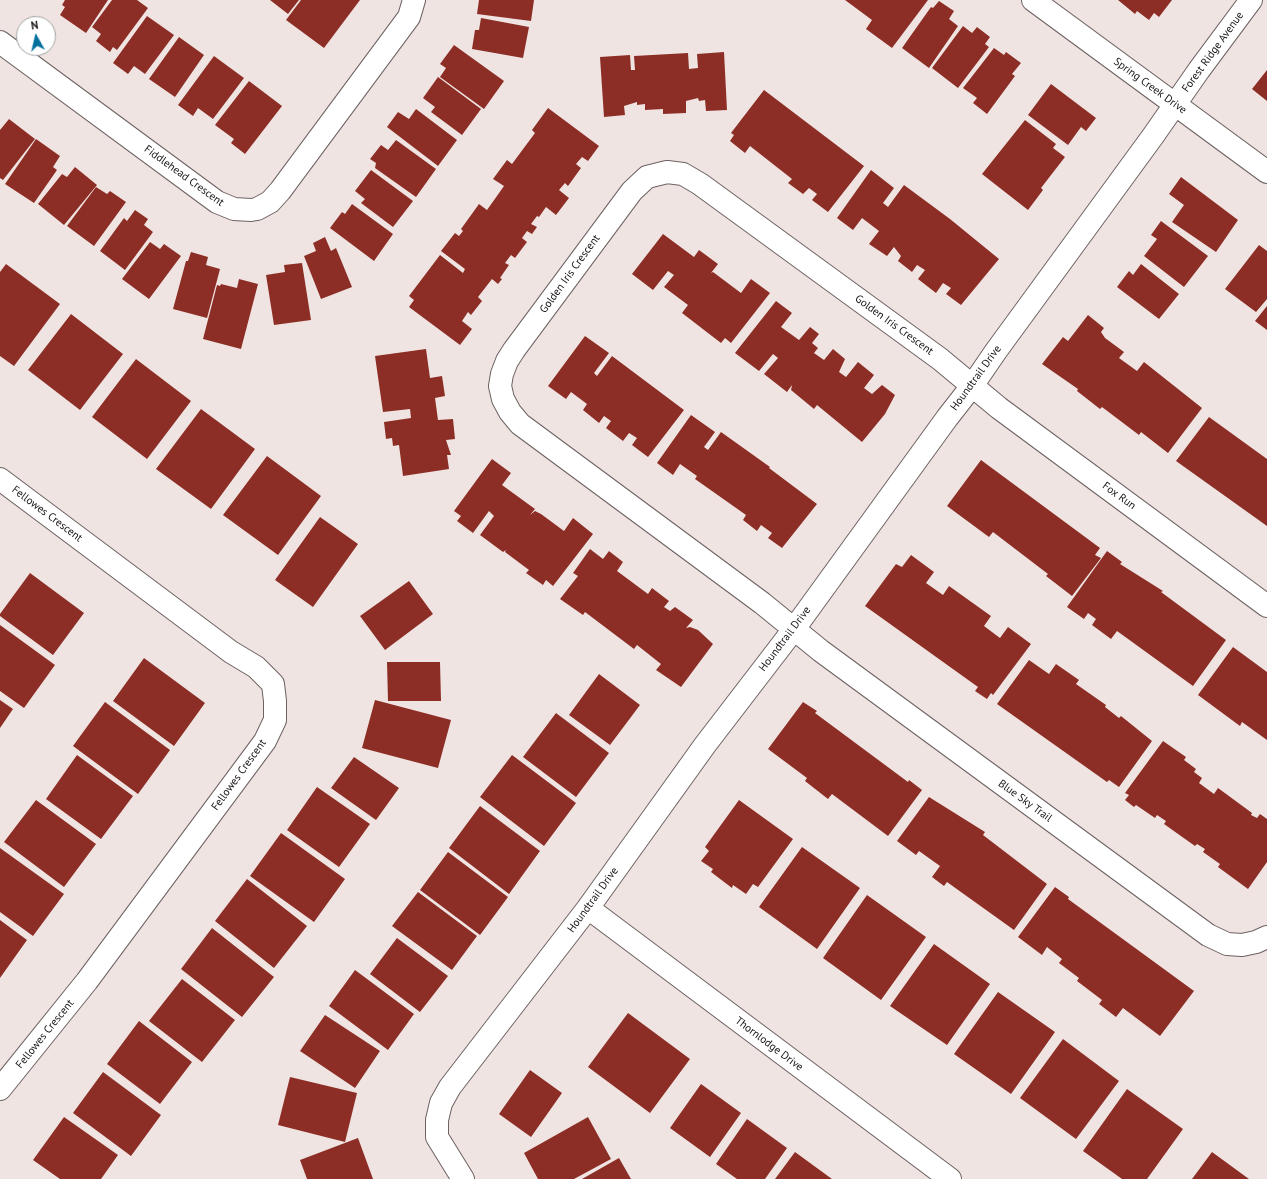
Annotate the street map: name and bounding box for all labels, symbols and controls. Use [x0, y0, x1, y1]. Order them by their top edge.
street label: Forest Ridge Avenue [1179, 9, 1247, 95]
north arrow [16, 16, 56, 56]
text: N [30, 18, 39, 33]
street label: Spring Creek Drive [1111, 55, 1189, 117]
street label: Fiddlehead Crescent [142, 143, 226, 209]
street label: Golden Iris Crescent [537, 232, 603, 316]
street label: Golden Iris Crescent [852, 292, 936, 358]
street label: Houndtrail Drive [948, 343, 1004, 413]
street label: Fox Run [1100, 479, 1138, 513]
street label: Fellowes Crescent [9, 483, 85, 545]
street label: Houndtrail Drive [756, 604, 814, 674]
street label: Fellowes Crescent [209, 737, 269, 813]
street label: Blue Sky Trail [995, 777, 1055, 825]
street label: Houndtrail Drive [565, 865, 621, 935]
street label: Fellowes Crescent [13, 997, 77, 1071]
street label: Thornlodge Drive [732, 1014, 806, 1074]

